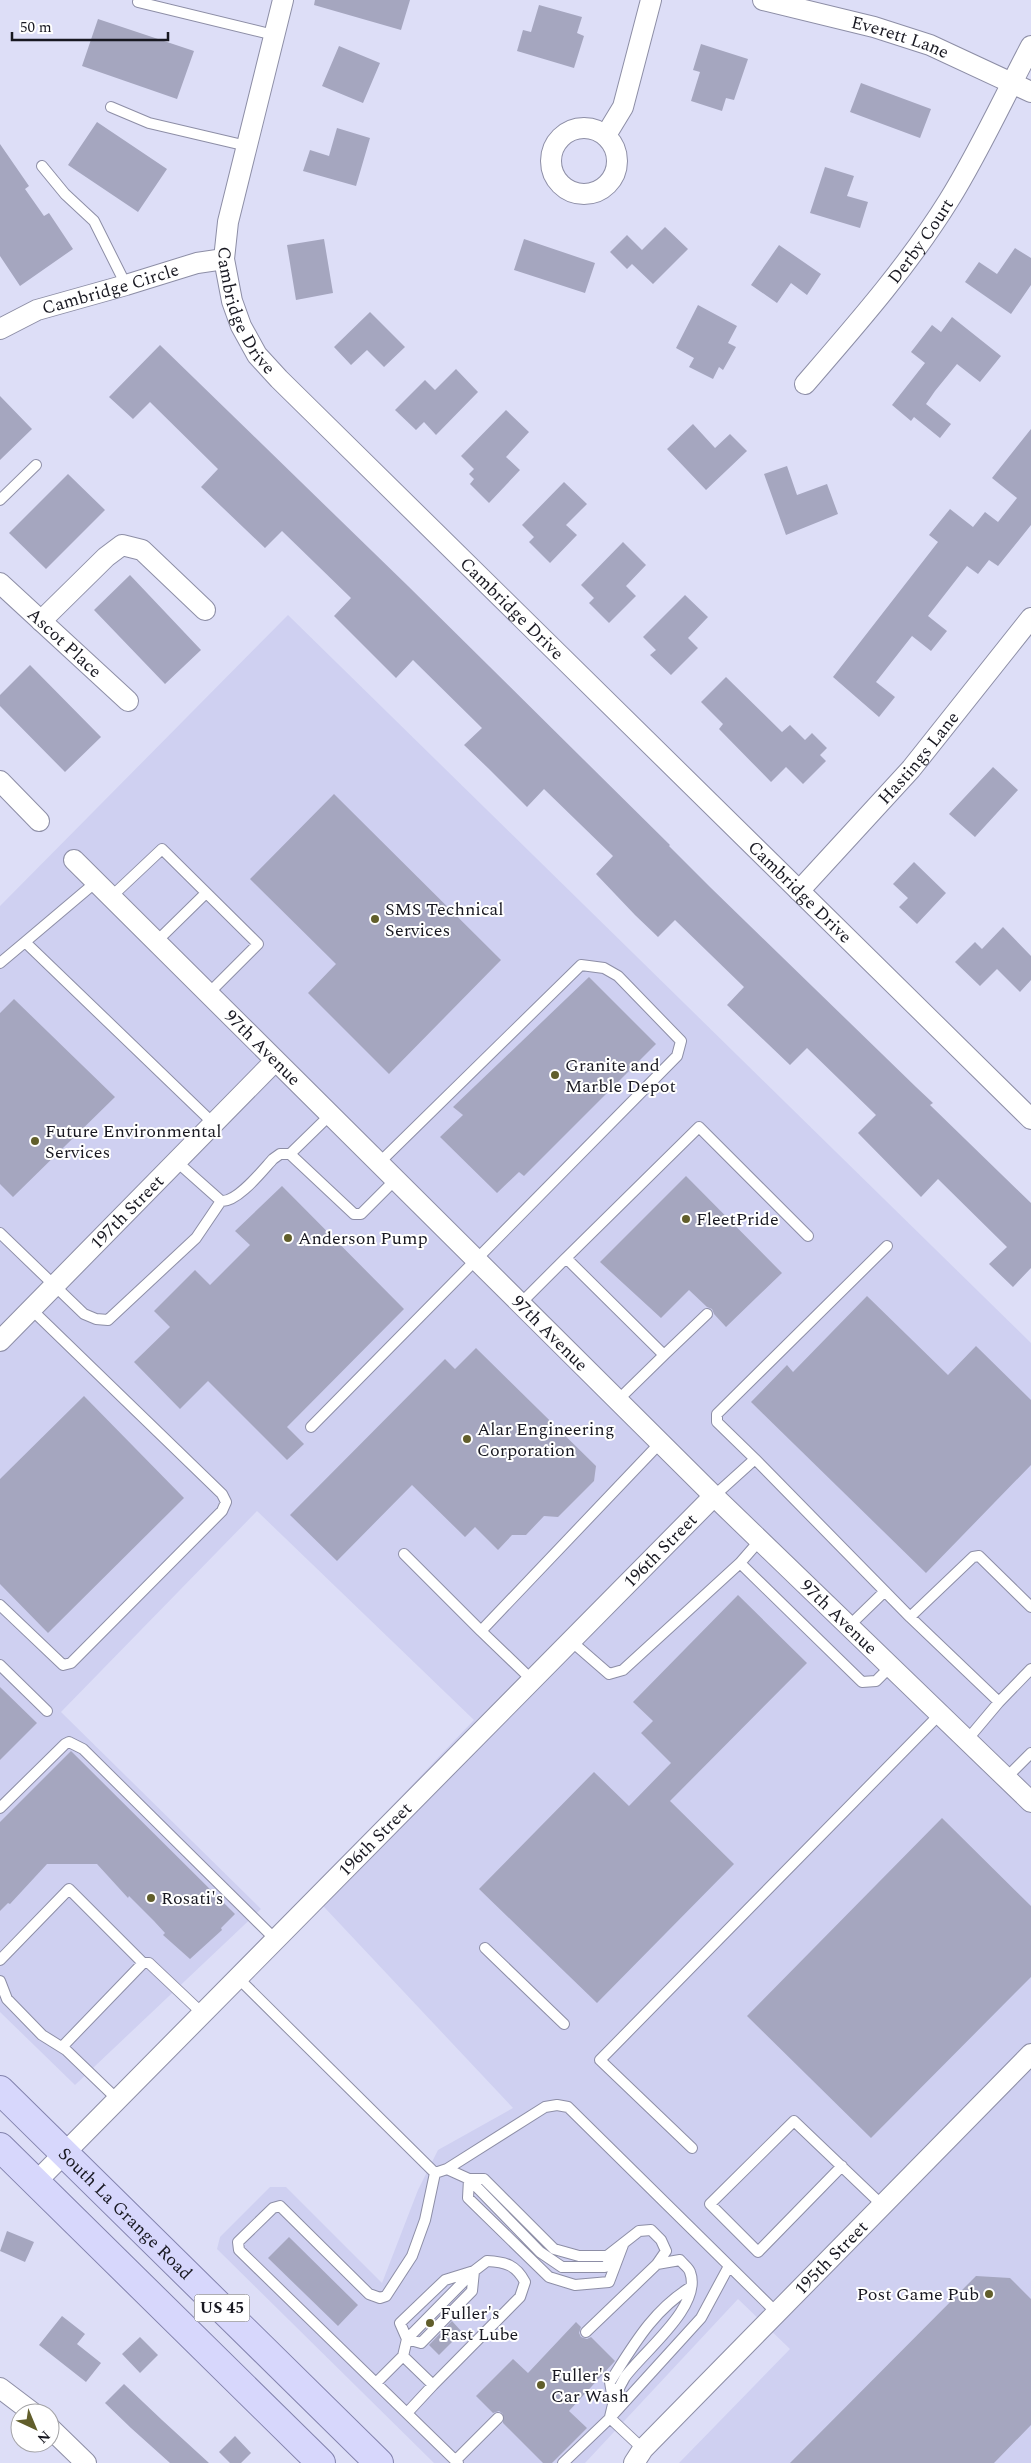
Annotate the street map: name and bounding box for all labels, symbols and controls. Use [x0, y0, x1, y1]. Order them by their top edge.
street label: Everett Lane [848, 8, 954, 66]
scale bar [12, 10, 169, 42]
text: 50 m [20, 16, 52, 39]
street label: Derby Court [881, 193, 960, 290]
street label: Cambridge Drive [211, 245, 282, 380]
street label: Cambridge Circle [39, 256, 182, 321]
street label: Cambridge Drive [454, 551, 570, 666]
street label: Ascot Place [21, 601, 108, 684]
street label: Hastings Lane [871, 705, 966, 811]
street label: Cambridge Drive [742, 834, 858, 949]
place label: SMS Technical Services [385, 896, 504, 944]
marker: SMS Technical Services [369, 913, 381, 925]
street label: 97th Avenue [218, 1003, 307, 1092]
place label: Granite and Marble Depot [565, 1052, 676, 1100]
marker: Granite and Marble Depot [549, 1069, 561, 1081]
place label: Future Environmental Services [45, 1118, 222, 1166]
marker: Future Environmental Services [29, 1135, 41, 1147]
street label: 197th Street [84, 1168, 170, 1255]
place label: FleetPride [696, 1206, 779, 1233]
marker: FleetPride [680, 1213, 692, 1225]
place label: Anderson Pump [298, 1225, 428, 1252]
marker: Anderson Pump [282, 1232, 294, 1244]
street label: 97th Avenue [505, 1289, 595, 1377]
place label: Alar Engineering Corporation [477, 1416, 615, 1464]
marker: Alar Engineering Corporation [461, 1433, 473, 1445]
street label: 196th Street [617, 1507, 703, 1594]
street label: 97th Avenue [794, 1573, 884, 1661]
street label: 196th Street [332, 1796, 418, 1883]
place label: Rosati's [161, 1885, 223, 1912]
marker: Rosati's [145, 1892, 157, 1904]
street label: South La Grange Road [52, 2141, 199, 2286]
street label: 195th Street [788, 2214, 874, 2301]
place label: Post Game Pub [857, 2281, 979, 2308]
marker: Post Game Pub [983, 2288, 995, 2300]
road number: US 45 [194, 2294, 250, 2322]
place label: Fuller's Fast Lube [440, 2300, 518, 2348]
marker: Fuller's Fast Lube [424, 2317, 436, 2329]
place label: Fuller's Car Wash [551, 2362, 629, 2410]
marker: Fuller's Car Wash [535, 2379, 547, 2391]
north arrow [10, 2403, 60, 2453]
text: N [32, 2425, 55, 2449]

